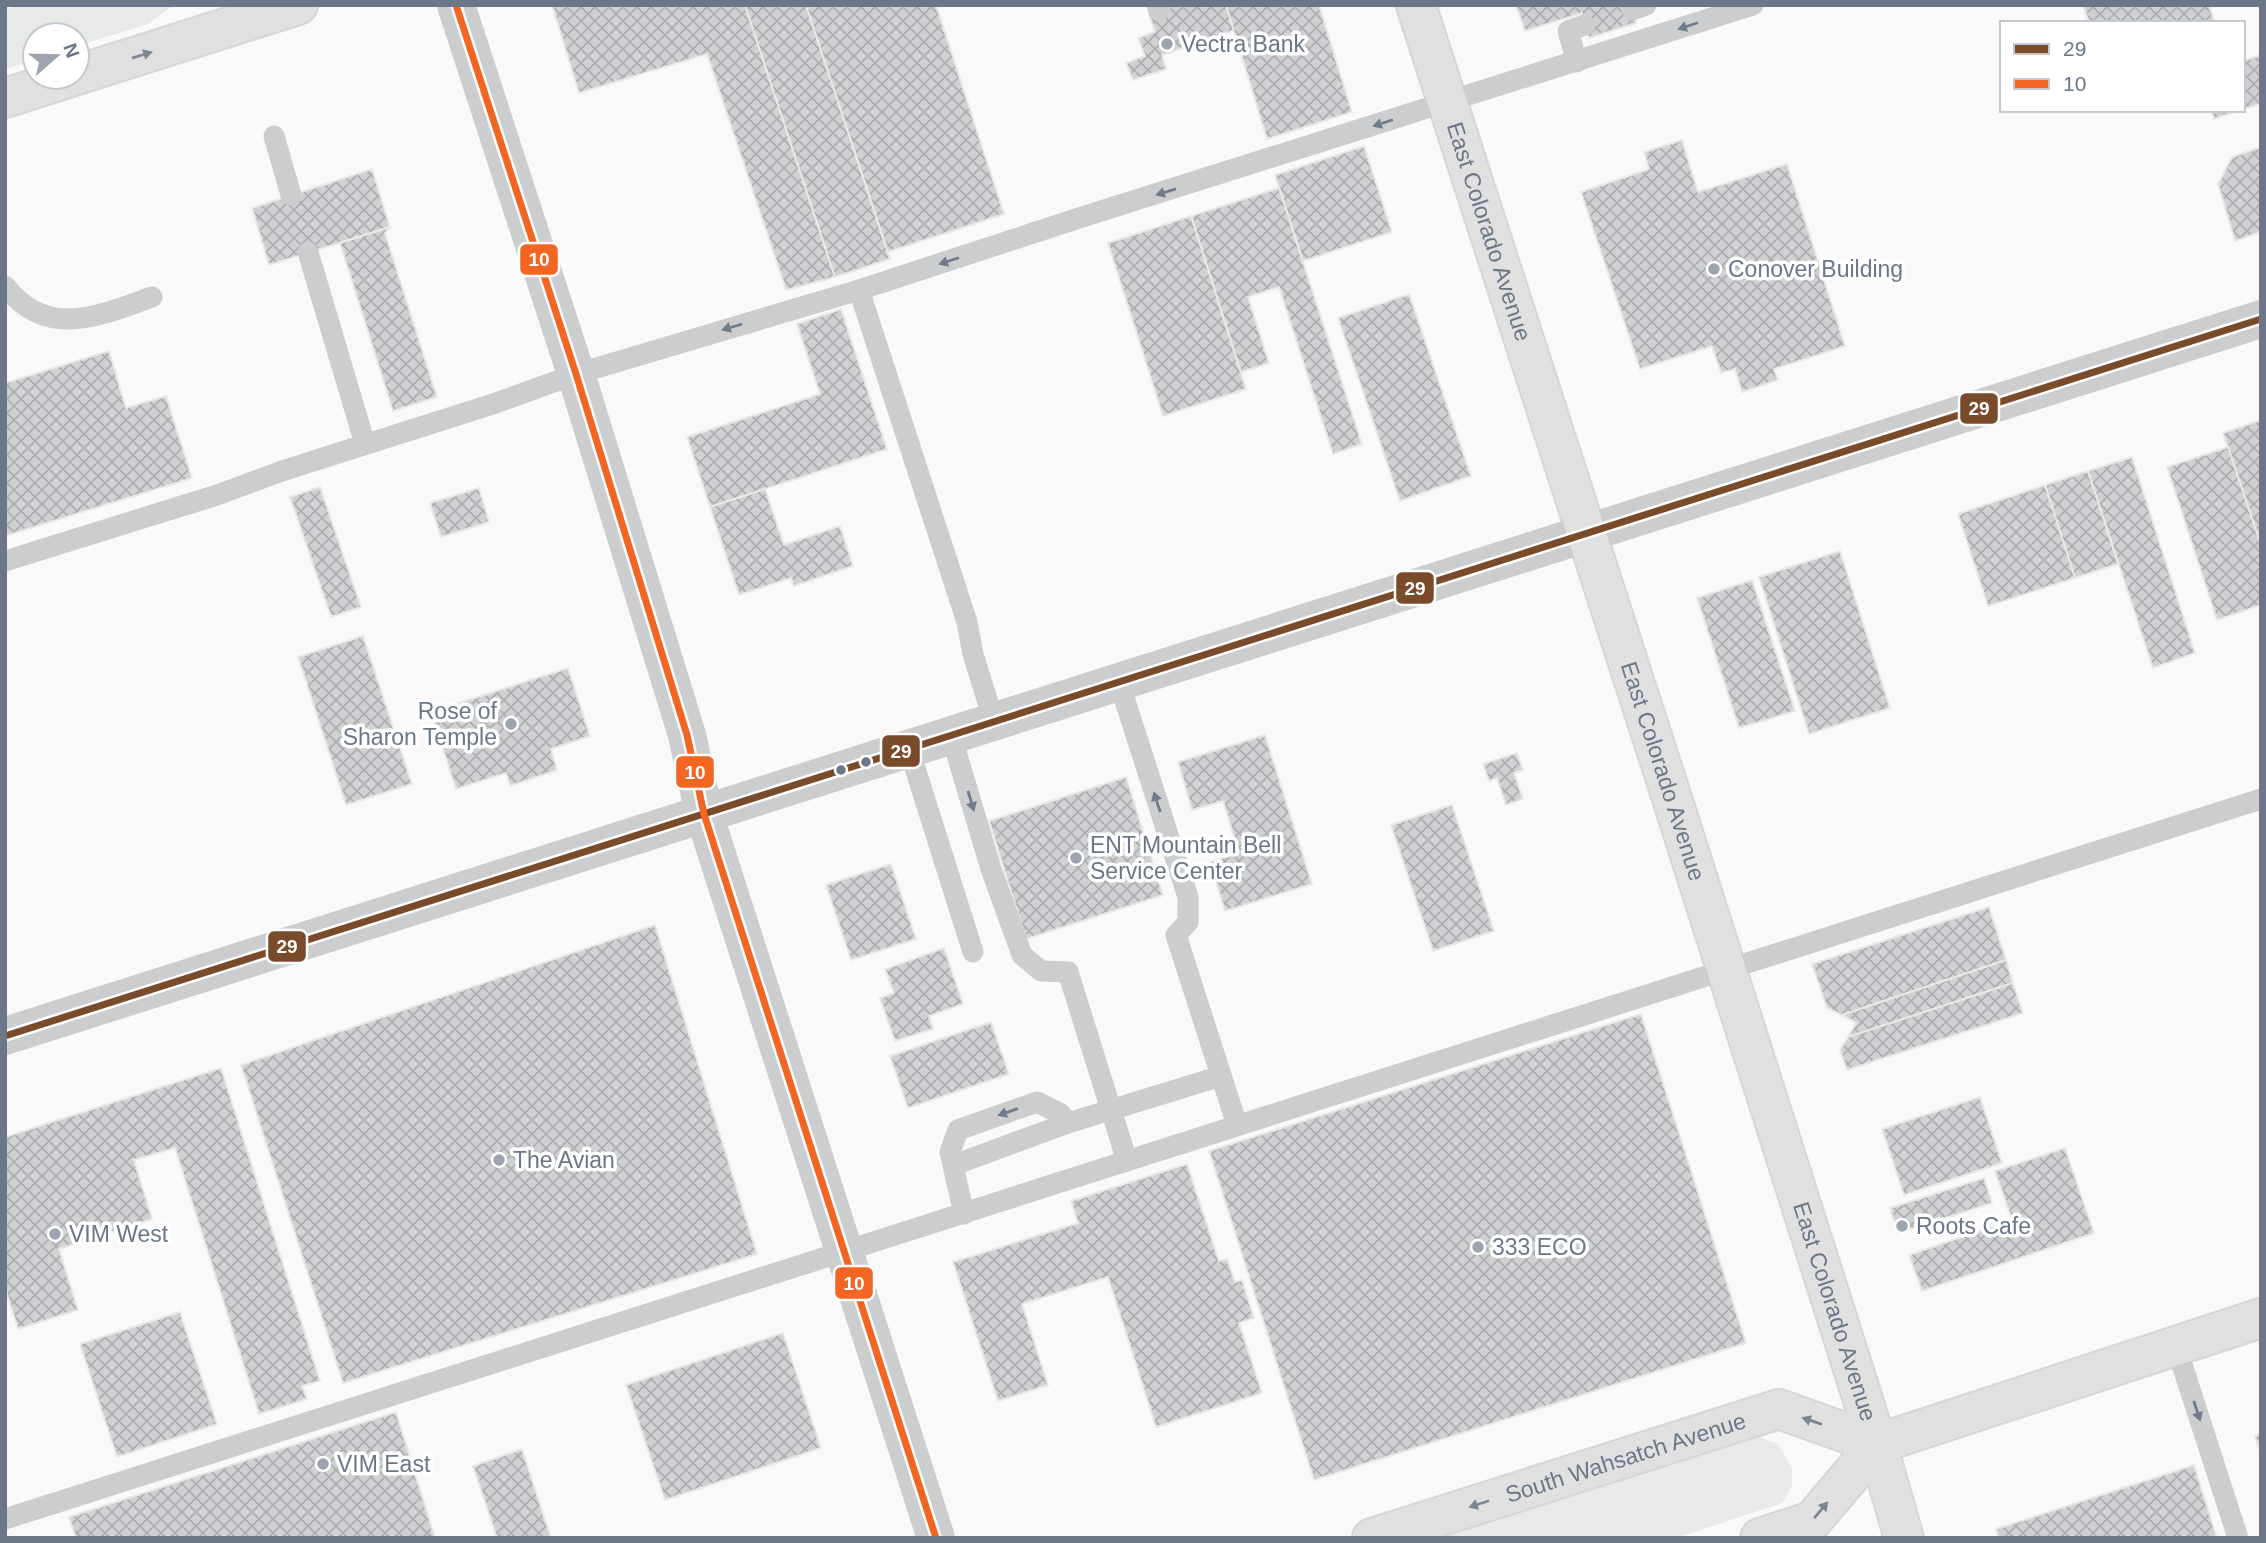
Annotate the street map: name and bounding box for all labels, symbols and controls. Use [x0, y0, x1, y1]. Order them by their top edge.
north arrow [21, 21, 91, 91]
one-way arrow [1677, 21, 1698, 32]
legend [2000, 21, 2245, 112]
place label: Vectra Bank [1181, 31, 1306, 57]
marker: Vectra Bank [1159, 36, 1175, 52]
text: 29 [2063, 37, 2086, 60]
text: N [59, 40, 84, 60]
one-way arrow [132, 49, 153, 59]
text: 10 [2063, 72, 2086, 95]
one-way arrow [1372, 119, 1393, 129]
street label: East Colorado Avenue [1442, 119, 1537, 344]
one-way arrow [1155, 187, 1176, 197]
line badge: 10 [519, 243, 559, 276]
text: 10 [528, 249, 550, 270]
place label: Conover Building [1728, 256, 1903, 282]
one-way arrow [939, 257, 960, 267]
marker: Conover Building [1706, 261, 1722, 277]
one-way arrow [721, 323, 742, 333]
line badge: 29 [1959, 392, 1999, 425]
text: 29 [1968, 398, 1990, 419]
line badge: 29 [1395, 571, 1435, 605]
text: 29 [1404, 578, 1426, 599]
street label: East Colorado Avenue [1616, 658, 1710, 884]
place label: Rose of Sharon Temple [343, 698, 498, 750]
marker: Rose of Sharon Temple [503, 716, 519, 732]
line badge: 29 [881, 734, 921, 768]
text: 29 [890, 741, 912, 762]
line badge: 10 [675, 755, 715, 789]
unlabelled marker [859, 755, 873, 769]
text: 10 [684, 762, 706, 783]
unlabelled marker [834, 763, 848, 777]
one-way arrow [966, 791, 976, 812]
one-way arrow [1152, 792, 1162, 813]
place label: ENT Mountain Bell Service Center [1090, 832, 1281, 884]
marker: ENT Mountain Bell Service Center [1068, 850, 1084, 866]
line badge: 29 [267, 930, 307, 963]
text: 29 [276, 936, 298, 957]
one-way arrow [998, 1107, 1019, 1118]
place label: The Avian [513, 1147, 615, 1173]
marker: The Avian [491, 1152, 507, 1168]
street label: East Colorado Avenue [1788, 1199, 1882, 1424]
place label: Roots Cafe [1916, 1213, 2031, 1239]
marker: Roots Cafe [1894, 1218, 1910, 1234]
place label: VIM West [69, 1221, 169, 1247]
marker: VIM West [47, 1226, 63, 1242]
place label: 333 ECO [1492, 1234, 1587, 1260]
marker: 333 ECO [1470, 1239, 1486, 1255]
line badge: 10 [834, 1266, 874, 1300]
text: 10 [843, 1273, 865, 1294]
one-way arrow [2192, 1400, 2203, 1421]
street label: South Wahsatch Avenue [1502, 1407, 1749, 1508]
one-way arrow [1802, 1415, 1823, 1426]
place label: VIM East [337, 1451, 431, 1477]
marker: VIM East [315, 1456, 331, 1472]
one-way arrow [1468, 1499, 1489, 1510]
one-way arrow [1813, 1502, 1828, 1519]

